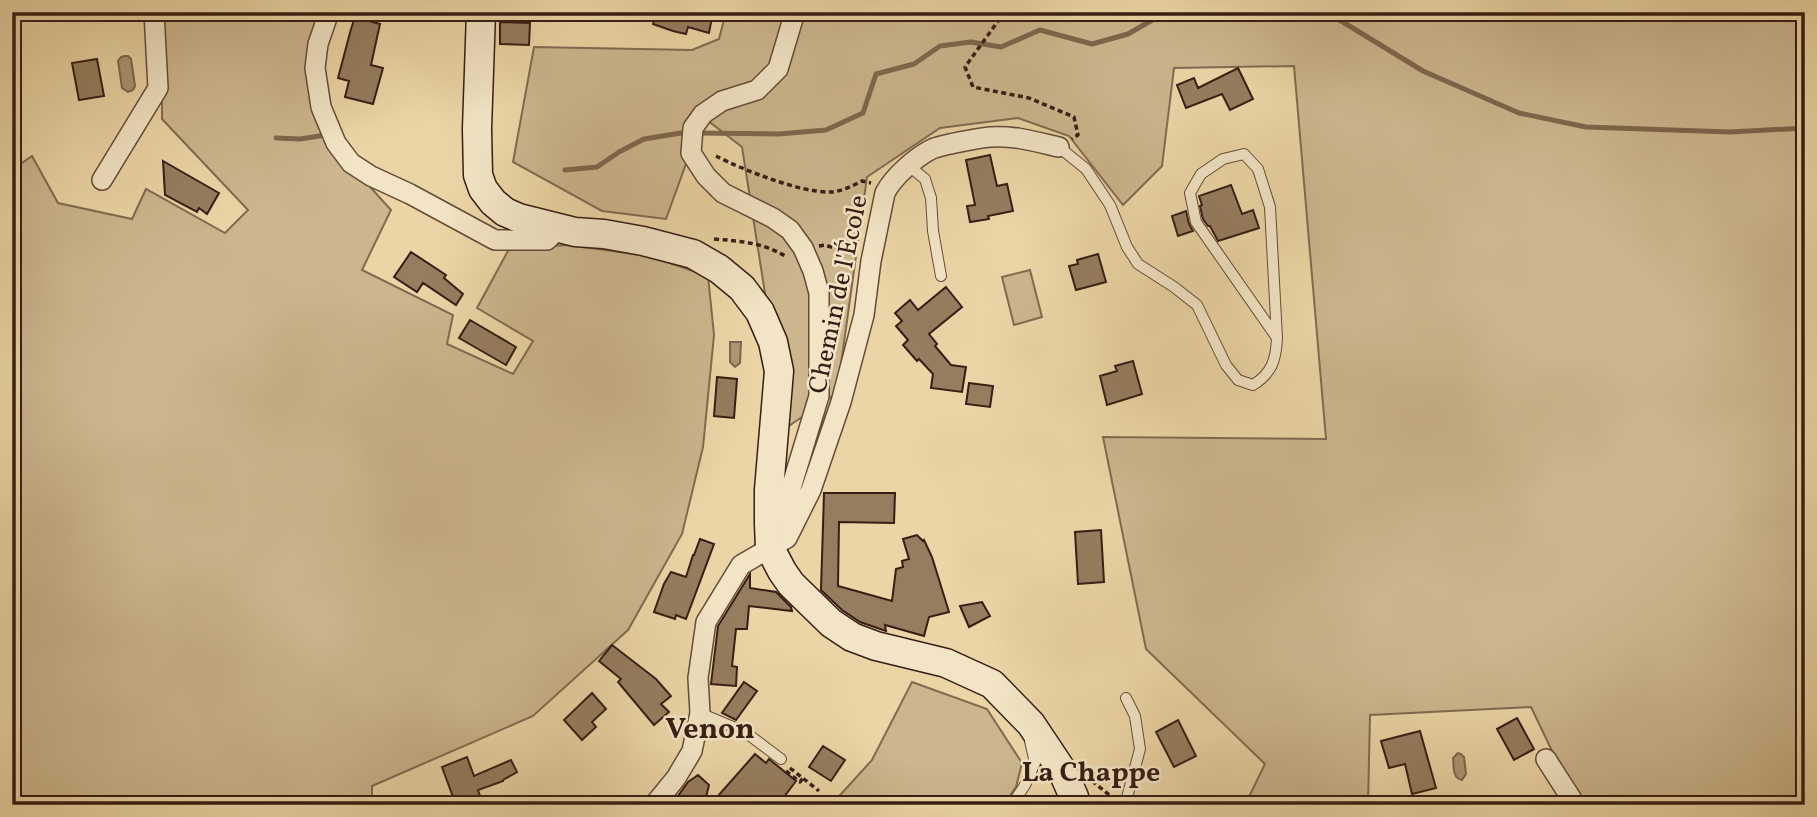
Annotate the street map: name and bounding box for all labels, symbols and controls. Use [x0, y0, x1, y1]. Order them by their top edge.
street label: Chemin de l'École [800, 192, 878, 397]
district label: Venon [665, 709, 755, 751]
district label: La Chappe [1022, 754, 1160, 793]

